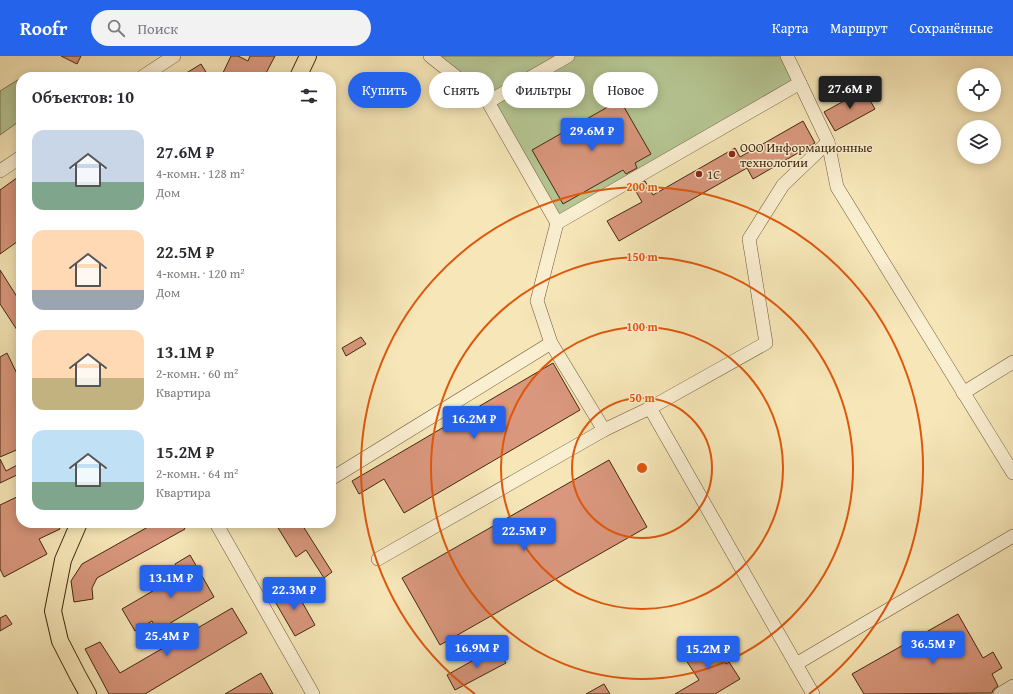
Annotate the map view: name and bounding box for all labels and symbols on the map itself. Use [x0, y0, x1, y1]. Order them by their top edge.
pin: 27.6M ₽ [813, 76, 887, 110]
pin: 29.6M ₽ [555, 118, 629, 152]
place label: ООО Информационные технологии [740, 138, 873, 172]
marker: ООО Информационные технологии [727, 149, 737, 159]
place label: 1С [707, 165, 720, 184]
marker: 1С [694, 169, 704, 179]
text: 200 m [626, 178, 659, 195]
text: 150 m [626, 248, 659, 265]
text: 100 m [626, 318, 659, 335]
text: 50 m [629, 389, 655, 406]
pin: 16.2M ₽ [437, 406, 511, 440]
centre of rings [635, 461, 649, 475]
pin: 22.5M ₽ [487, 518, 561, 552]
pin: 13.1M ₽ [134, 565, 208, 599]
pin: 22.3M ₽ [257, 577, 331, 611]
pin: 25.4M ₽ [130, 623, 204, 657]
pin: 36.5M ₽ [896, 631, 970, 665]
pin: 16.9M ₽ [440, 635, 514, 669]
pin: 15.2M ₽ [671, 636, 745, 670]

